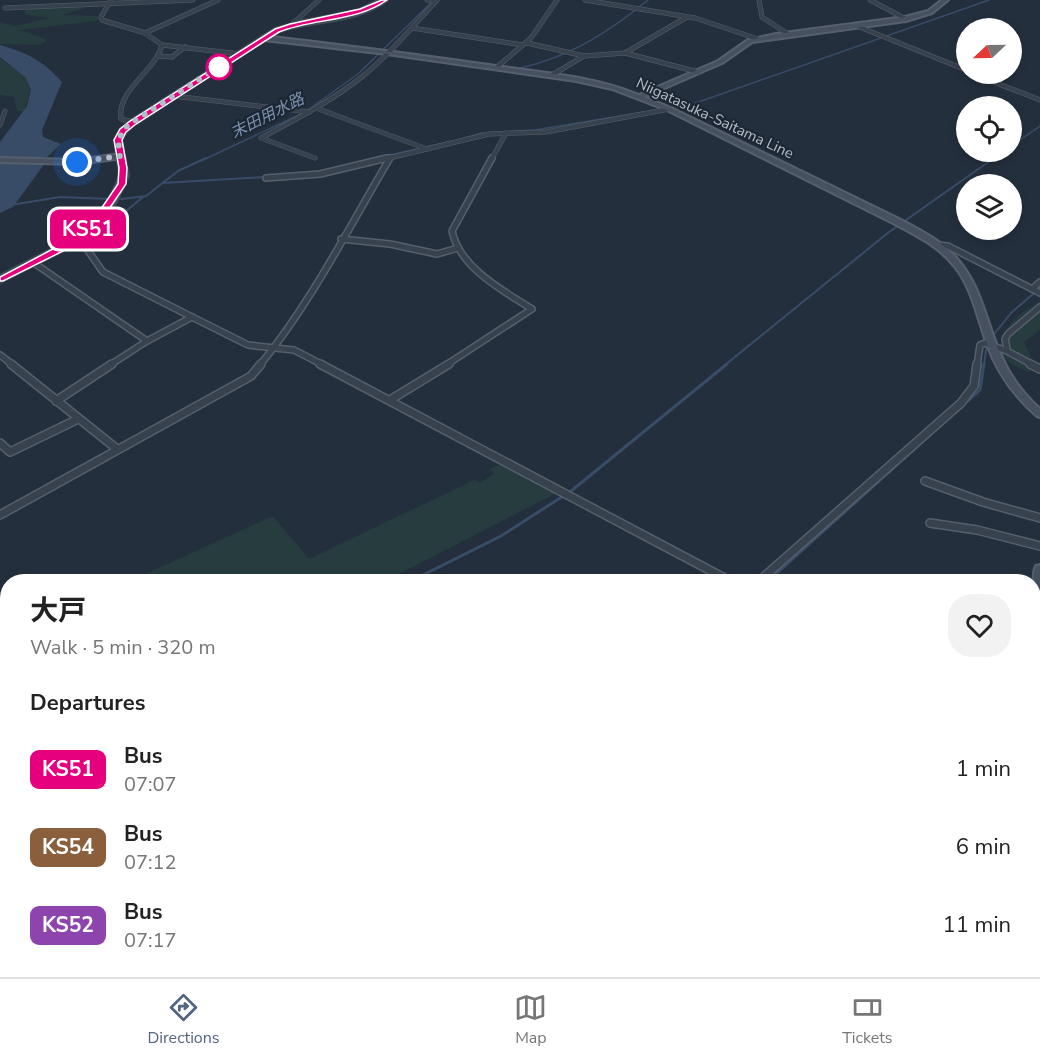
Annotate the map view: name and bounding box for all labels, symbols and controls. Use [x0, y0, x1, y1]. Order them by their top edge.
north arrow [956, 18, 1022, 84]
map controls [956, 18, 1022, 240]
unlabelled marker [206, 54, 232, 80]
street label: Niigatasuka-Saitama Line [633, 73, 797, 163]
water label: 末田用水路 [227, 87, 310, 144]
button: locate [956, 96, 1022, 162]
your location [62, 147, 92, 177]
button: layers [956, 174, 1022, 240]
line badge: KS51 [46, 210, 130, 248]
text: KS51 [62, 215, 114, 243]
text: 大戸 [30, 592, 86, 630]
button: heart [948, 594, 1011, 657]
text: Walk · 5 min · 320 m [30, 634, 216, 661]
text: Departures [30, 688, 145, 718]
text: Bus [124, 741, 163, 771]
text: 1 min [956, 754, 1011, 784]
text: KS51 [42, 755, 94, 783]
text: 07:07 [124, 771, 176, 798]
text: Bus [124, 819, 163, 849]
text: 6 min [956, 832, 1011, 862]
text: KS54 [42, 833, 94, 861]
text: 07:12 [124, 849, 176, 876]
text: Bus [124, 897, 163, 927]
text: 11 min [943, 910, 1011, 940]
text: KS52 [42, 911, 94, 939]
text: 07:17 [124, 927, 176, 954]
tab: Directions [147, 991, 220, 1049]
tab: Map [514, 991, 547, 1049]
tab: Tickets [842, 991, 893, 1049]

